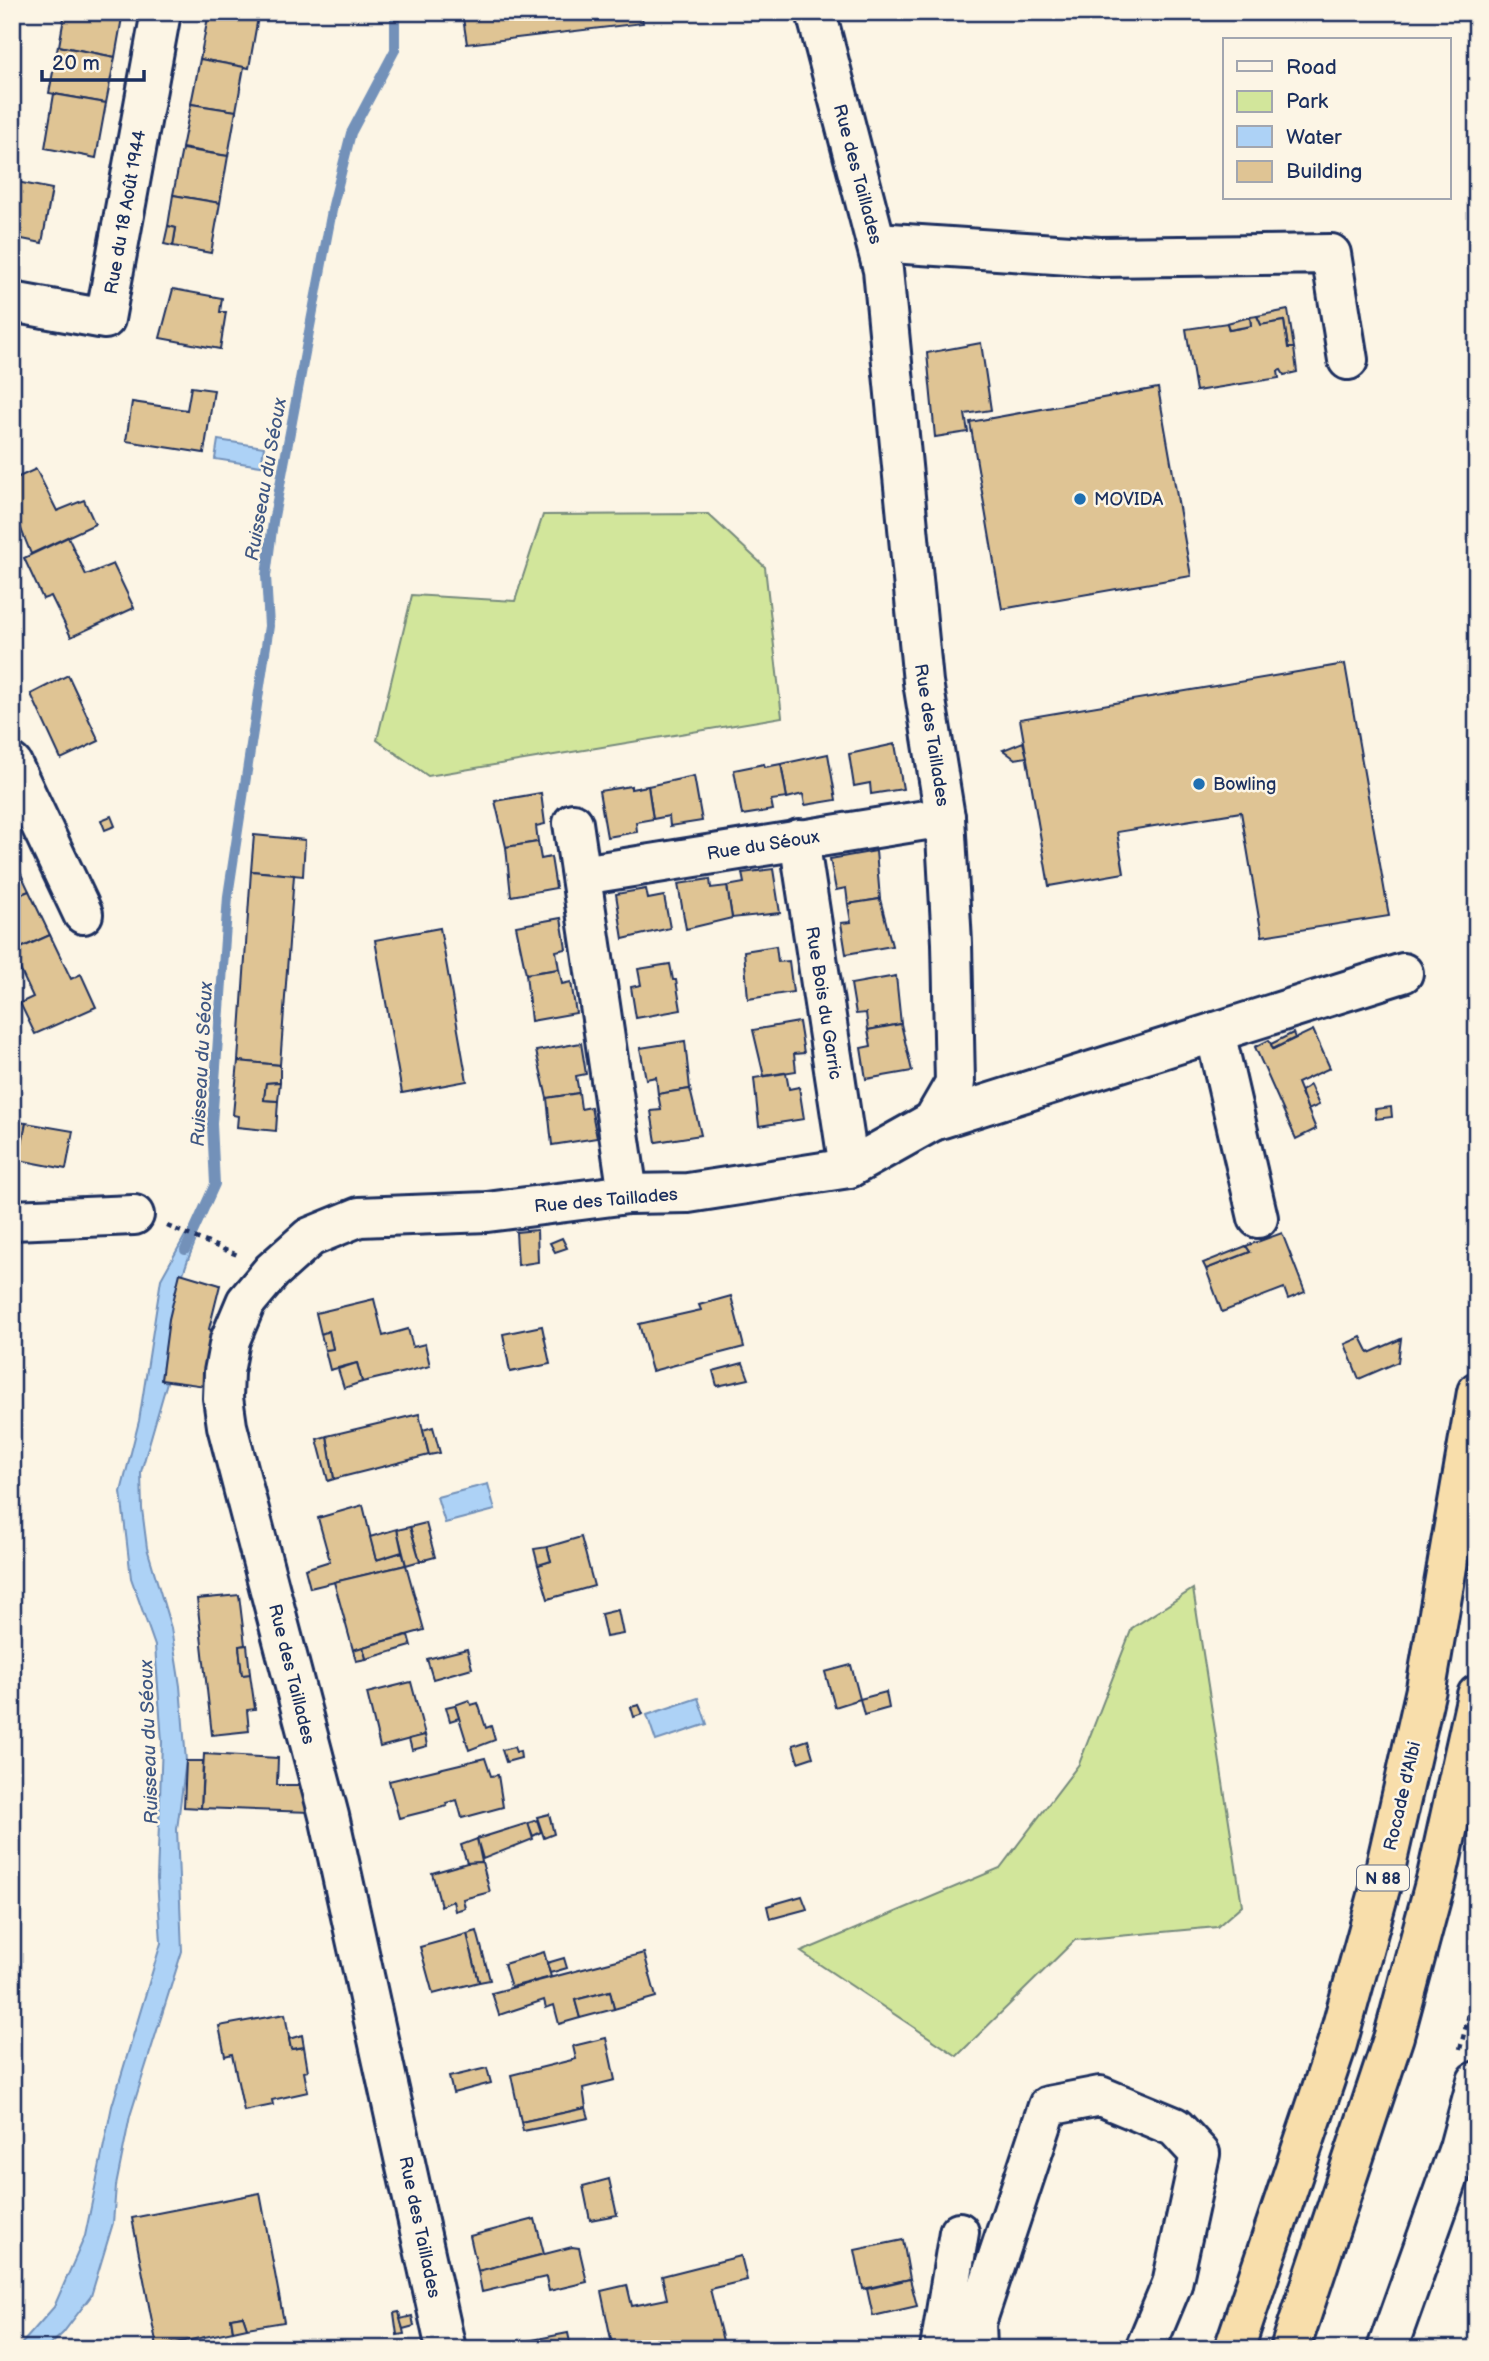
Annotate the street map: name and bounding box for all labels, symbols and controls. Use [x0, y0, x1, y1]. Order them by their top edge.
scale bar [42, 38, 144, 82]
legend [1223, 38, 1450, 200]
text: 20 m [52, 51, 100, 76]
text: Road [1286, 55, 1337, 80]
text: Park [1286, 89, 1329, 114]
street label: Rue des Taillades [829, 102, 886, 246]
text: Water [1286, 125, 1342, 150]
street label: Rue du 18 Août 1944 [101, 128, 150, 296]
text: Building [1286, 159, 1362, 184]
water label: Ruisseau du Séoux [241, 396, 292, 562]
place label: MOVIDA [1094, 489, 1163, 510]
marker: MOVIDA [1072, 491, 1088, 507]
street label: Rue des Taillades [910, 662, 953, 808]
place label: Bowling [1213, 774, 1276, 795]
marker: Bowling [1191, 776, 1207, 792]
street label: Rue du Séoux [705, 826, 821, 865]
street label: Rue Bois du Garric [801, 925, 846, 1081]
water label: Ruisseau du Séoux [187, 981, 218, 1147]
street label: Rue des Taillades [533, 1184, 679, 1217]
street label: Rue des Taillades [264, 1602, 319, 1747]
water label: Ruisseau du Séoux [135, 1659, 164, 1825]
street label: Rocade d'Albi [1380, 1740, 1425, 1853]
road number: N 88 [1357, 1866, 1409, 1890]
street label: Rue des Taillades [394, 2155, 445, 2300]

